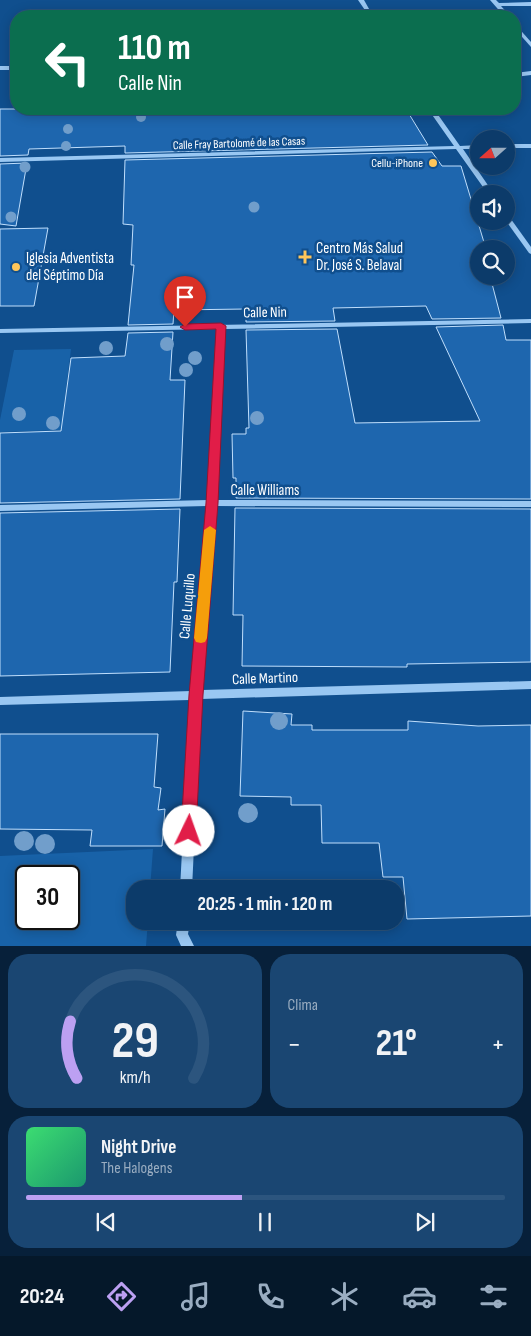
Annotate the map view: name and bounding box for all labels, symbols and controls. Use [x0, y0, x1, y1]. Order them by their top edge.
text: 110 m [118, 27, 191, 70]
icon: left [35, 30, 100, 95]
text: Calle Nin [118, 70, 182, 97]
north arrow [470, 130, 515, 175]
map controls [470, 130, 515, 285]
street label: Calle Fray Bartolomé de las Casas [173, 134, 305, 153]
place label: Cellu-iPhone [371, 156, 423, 171]
marker: Cellu-iPhone [427, 157, 439, 169]
button: sound [470, 185, 515, 230]
place label: Centro Más Salud Dr. José S. Belaval [316, 239, 403, 275]
button: search [470, 240, 515, 285]
place label: Iglesia Adventista del Séptimo Día [26, 249, 114, 285]
marker: Centro Más Salud Dr. José S. Belaval [298, 250, 312, 264]
marker: Iglesia Adventista del Séptimo Día [10, 261, 22, 273]
pin [164, 276, 206, 327]
icon: arrive [171, 283, 199, 311]
street label: Calle Nin [243, 303, 287, 322]
street label: Calle Williams [231, 481, 299, 500]
street label: Calle Luquillo [175, 572, 200, 640]
street label: Calle Martino [232, 668, 298, 689]
position arrow [162, 804, 214, 856]
speed limit sign: 30 [15, 865, 80, 930]
text: 20:25 · 1 min · 120 m [198, 893, 332, 916]
text: Clima [288, 996, 318, 1015]
text: 29 [111, 1010, 158, 1073]
text: 21° [376, 1021, 417, 1066]
text: − [288, 1028, 301, 1061]
text: + [491, 1028, 505, 1061]
text: km/h [119, 1067, 150, 1088]
text: Night Drive [101, 1136, 176, 1159]
text: The Halogens [101, 1159, 172, 1178]
icon: previous [92, 1208, 120, 1236]
icon: pause [251, 1208, 279, 1236]
icon: next [411, 1208, 439, 1236]
icon: directions [104, 1279, 139, 1314]
icon: music [178, 1279, 213, 1314]
icon: phone [253, 1279, 288, 1314]
icon: climate [327, 1279, 362, 1314]
icon: car [402, 1279, 437, 1314]
icon: filters [476, 1279, 511, 1314]
text: 20:24 [20, 1283, 64, 1310]

